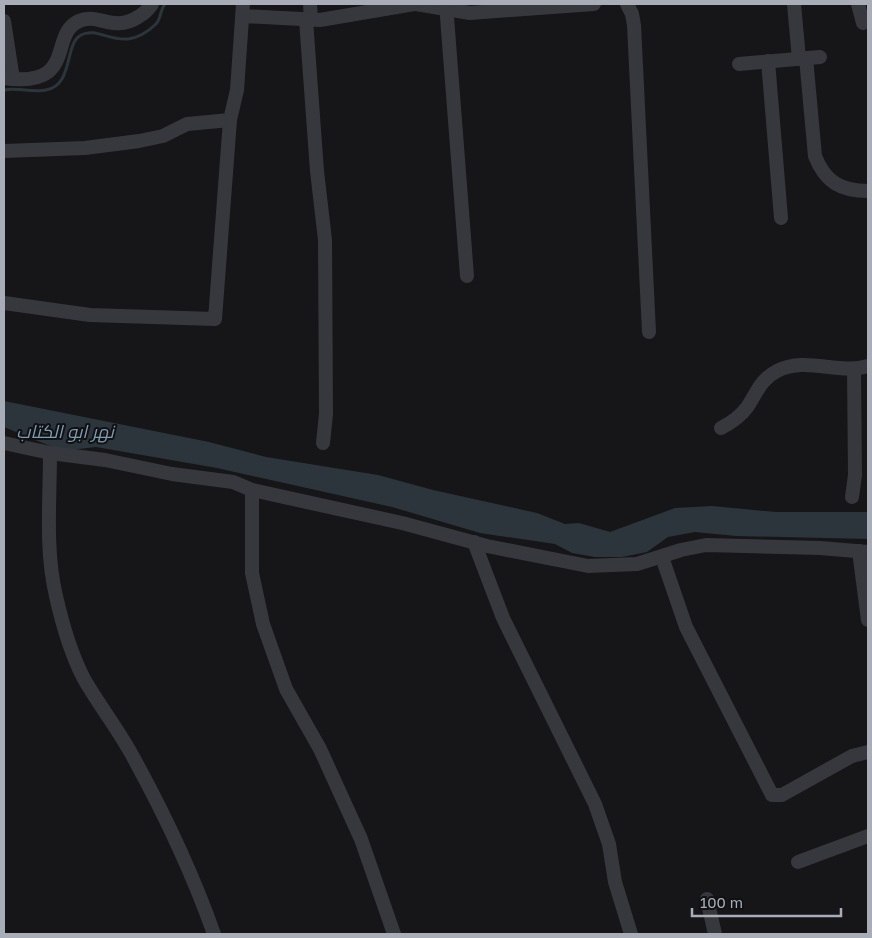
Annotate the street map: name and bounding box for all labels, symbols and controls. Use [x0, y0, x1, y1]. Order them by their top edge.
water label: نهر ابو الكتاب [16, 420, 116, 443]
scale bar [692, 886, 841, 918]
text: 100 m [700, 893, 743, 911]

